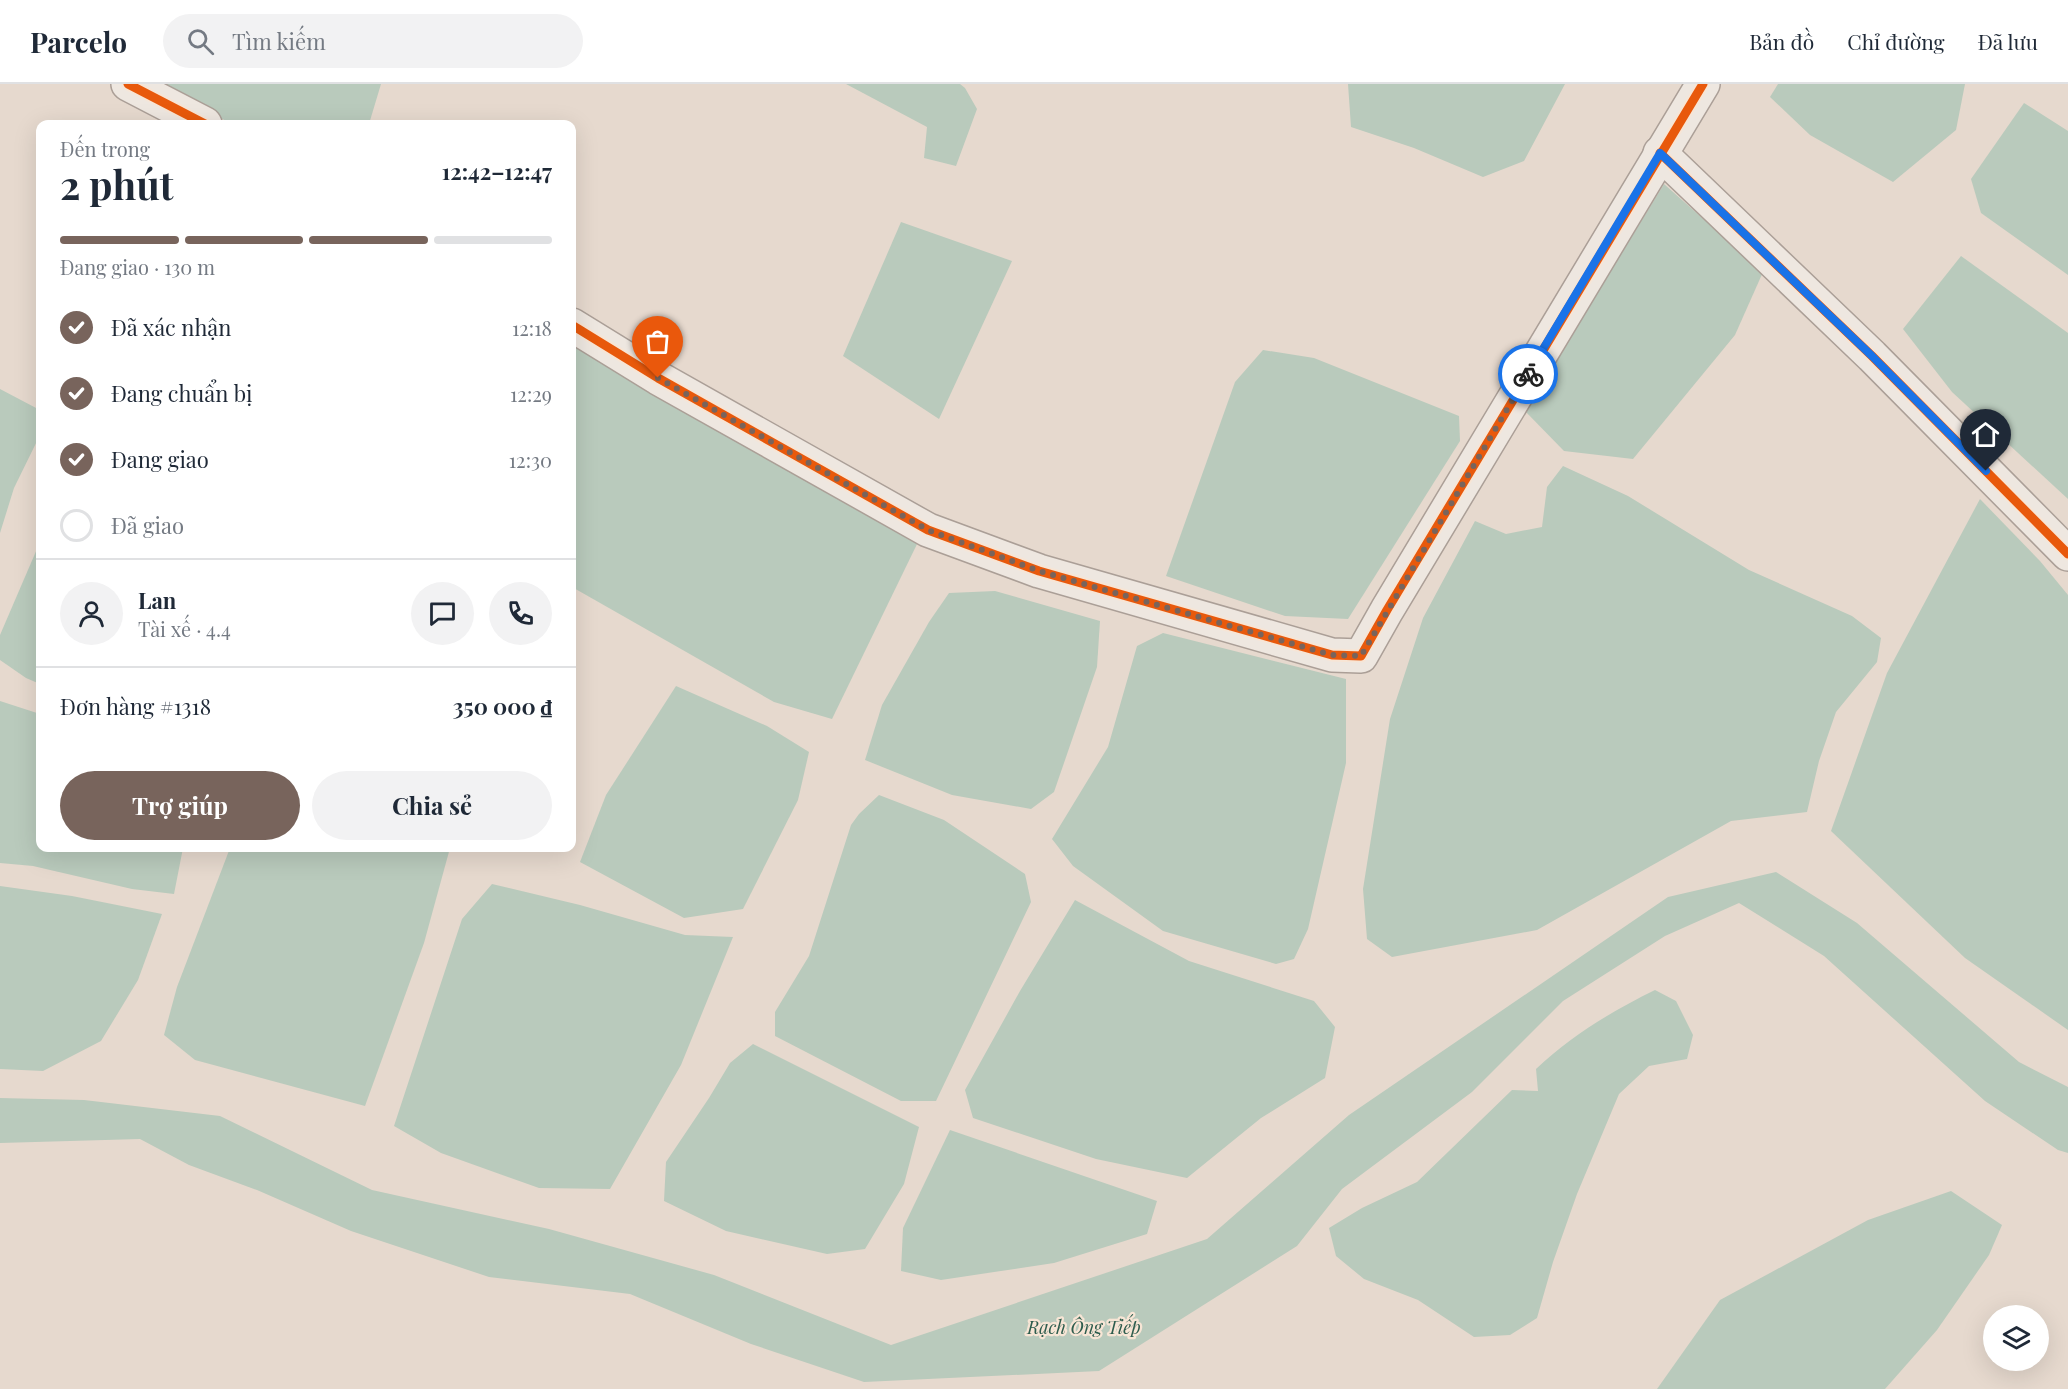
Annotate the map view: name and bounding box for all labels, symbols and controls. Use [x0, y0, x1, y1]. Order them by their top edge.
search box [163, 14, 583, 68]
text: Parcelo [30, 23, 127, 60]
icon: search [184, 25, 217, 58]
text: Tìm kiếm [232, 26, 326, 56]
text: Bản đồ [1749, 27, 1814, 55]
text: Chỉ đường [1847, 27, 1945, 55]
text: Đã lưu [1978, 27, 2038, 55]
text: Đến trong [60, 135, 150, 162]
text: 12:42–12:47 [442, 156, 552, 186]
text: 2 phút [60, 158, 174, 210]
text: Đang giao · 130 m [60, 253, 215, 280]
icon: check [60, 311, 93, 344]
text: Đã xác nhận [111, 312, 231, 342]
text: 12:18 [512, 314, 552, 341]
pin [632, 316, 683, 378]
icon: bag [641, 325, 674, 358]
courier [1498, 344, 1558, 404]
icon: bike [1512, 358, 1545, 391]
icon: check [60, 377, 93, 410]
text: Đang chuẩn bị [111, 378, 253, 408]
text: 12:29 [510, 380, 552, 407]
pin [1960, 409, 2011, 471]
icon: home [1969, 418, 2002, 451]
icon: check [60, 443, 93, 476]
text: Đang giao [111, 444, 209, 474]
text: 12:30 [509, 446, 552, 473]
text: Đã giao [111, 510, 184, 540]
button: person [60, 582, 123, 645]
button: chat [411, 582, 474, 645]
button: phone [489, 582, 552, 645]
text: Lan [138, 585, 176, 615]
text: Tài xế · 4.4 [138, 615, 231, 642]
text: Đơn hàng #1318 [60, 691, 211, 721]
text: 350 000 ₫ [453, 691, 552, 721]
button: Trợ giúp [60, 771, 300, 840]
button: Chia sẻ [312, 771, 552, 840]
map controls [1983, 1305, 2049, 1371]
button: layers [1983, 1305, 2049, 1371]
water label: Rạch Ông Tiếp [1026, 1314, 1141, 1339]

